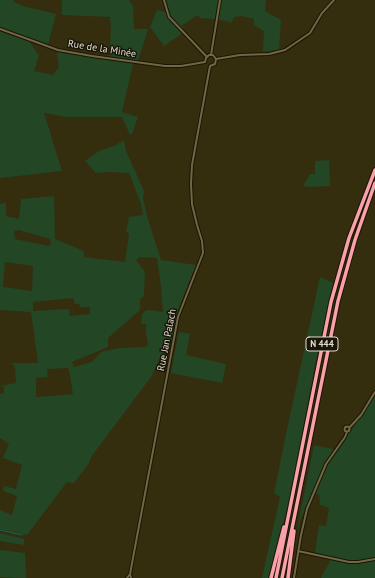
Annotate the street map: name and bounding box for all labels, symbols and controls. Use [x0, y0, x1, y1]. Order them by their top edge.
street label: Rue de la Minée [67, 38, 137, 60]
street label: Rue Jan Palach [155, 308, 179, 372]
road number: N 444 [306, 337, 338, 351]

